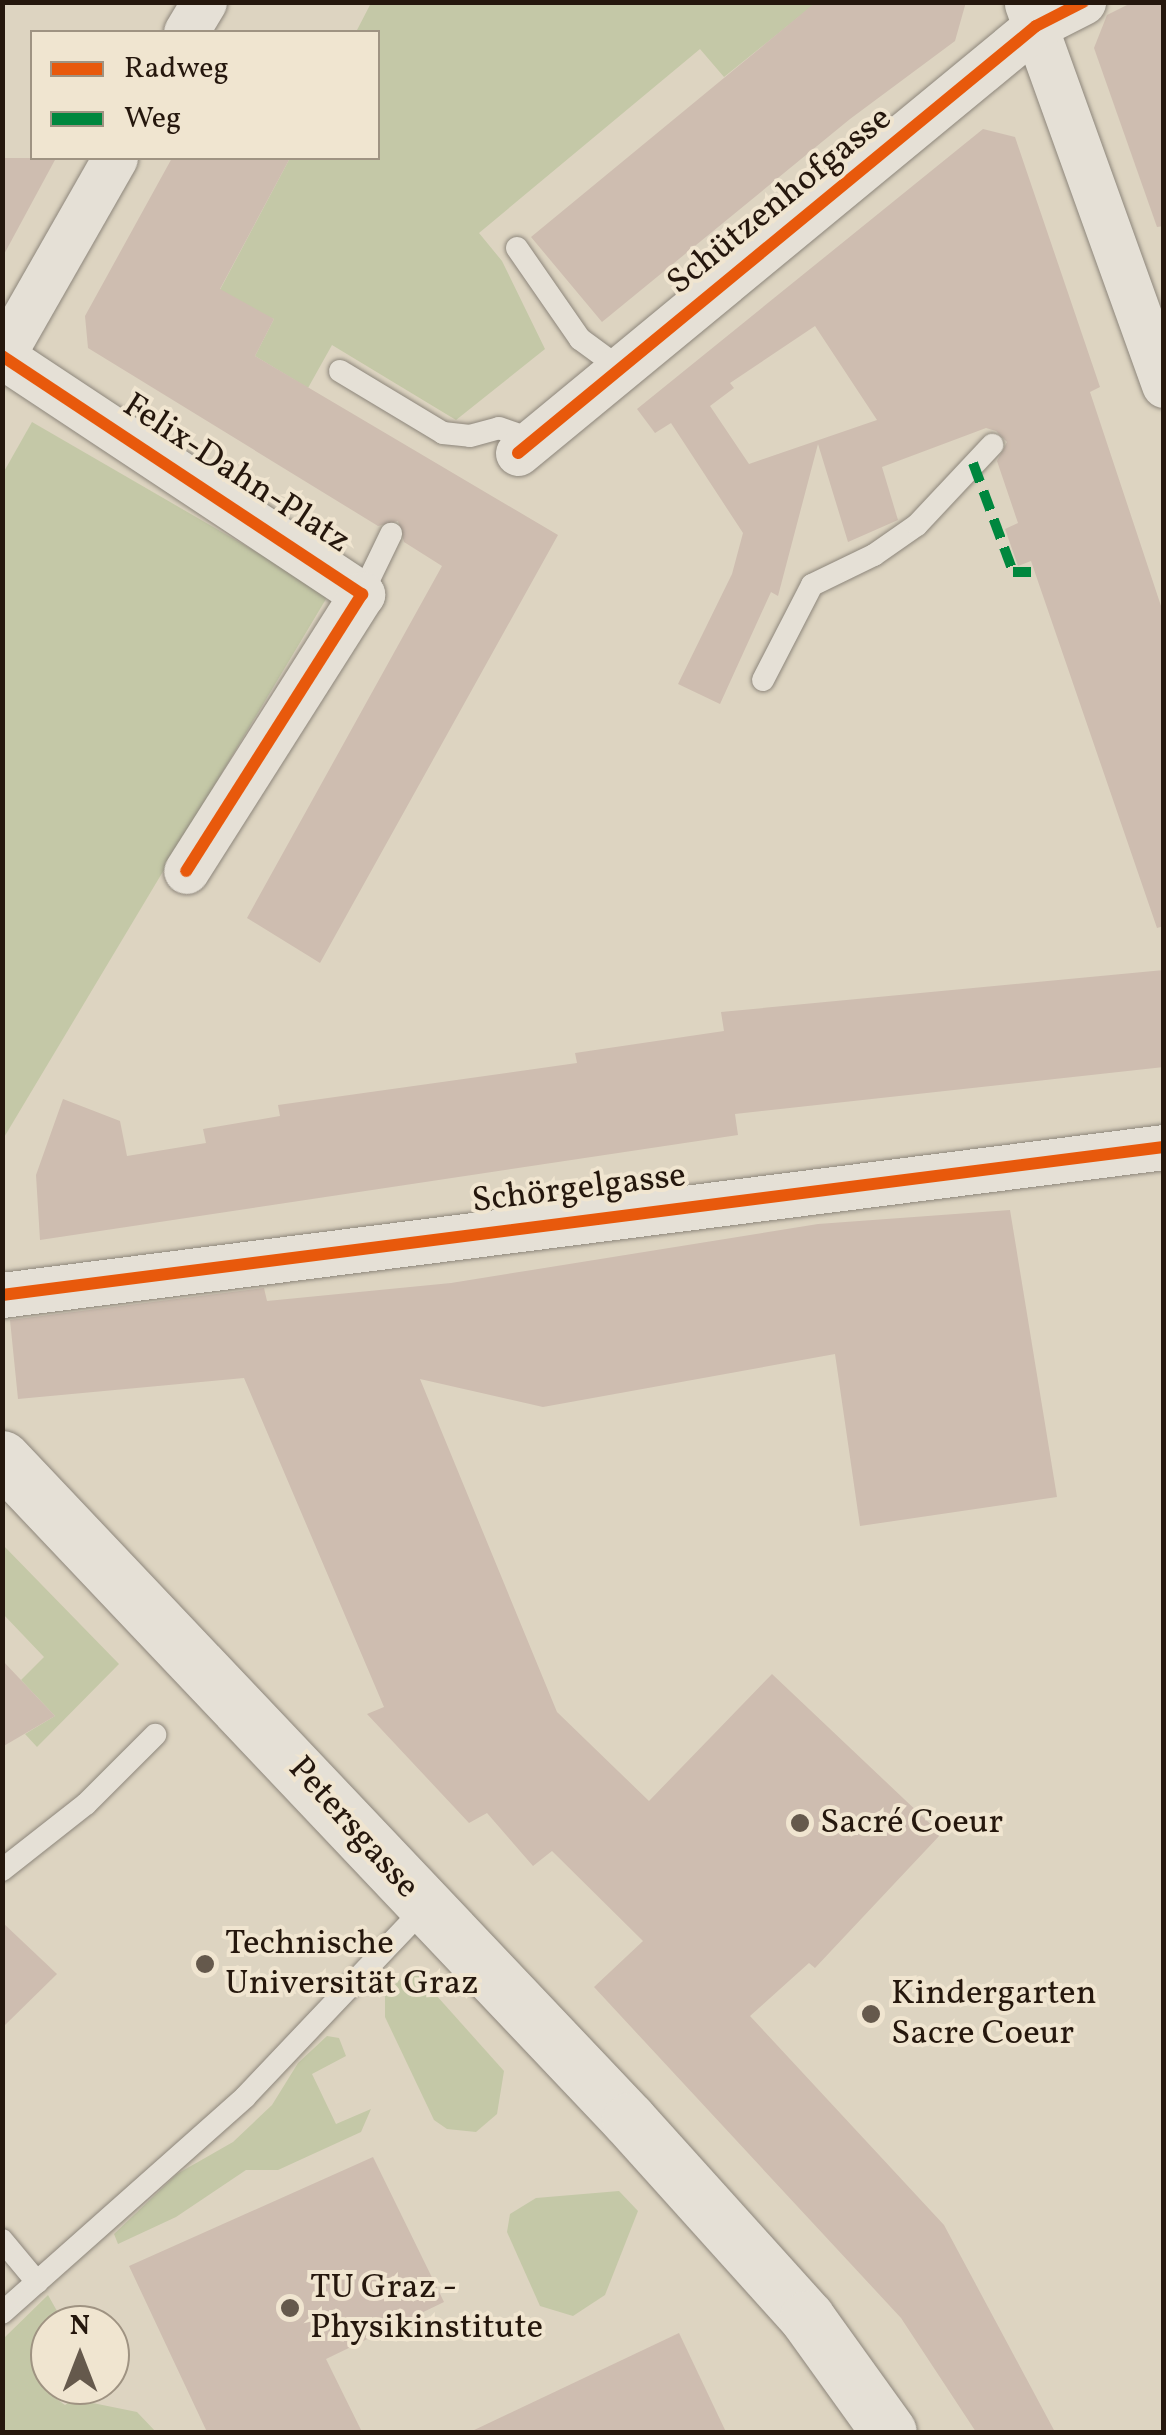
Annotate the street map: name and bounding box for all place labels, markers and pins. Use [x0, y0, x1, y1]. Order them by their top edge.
place label: Sacré Coeur [820, 1802, 1003, 1844]
marker: Sacré Coeur [789, 1812, 811, 1834]
place label: Technische Universität Graz [225, 1923, 479, 2005]
marker: Technische Universität Graz [194, 1953, 216, 1975]
place label: Kindergarten Sacre Coeur [891, 1973, 1097, 2055]
marker: Kindergarten Sacre Coeur [860, 2003, 882, 2025]
place label: TU Graz - Physikinstitute [310, 2267, 543, 2349]
marker: TU Graz - Physikinstitute [279, 2297, 301, 2319]

